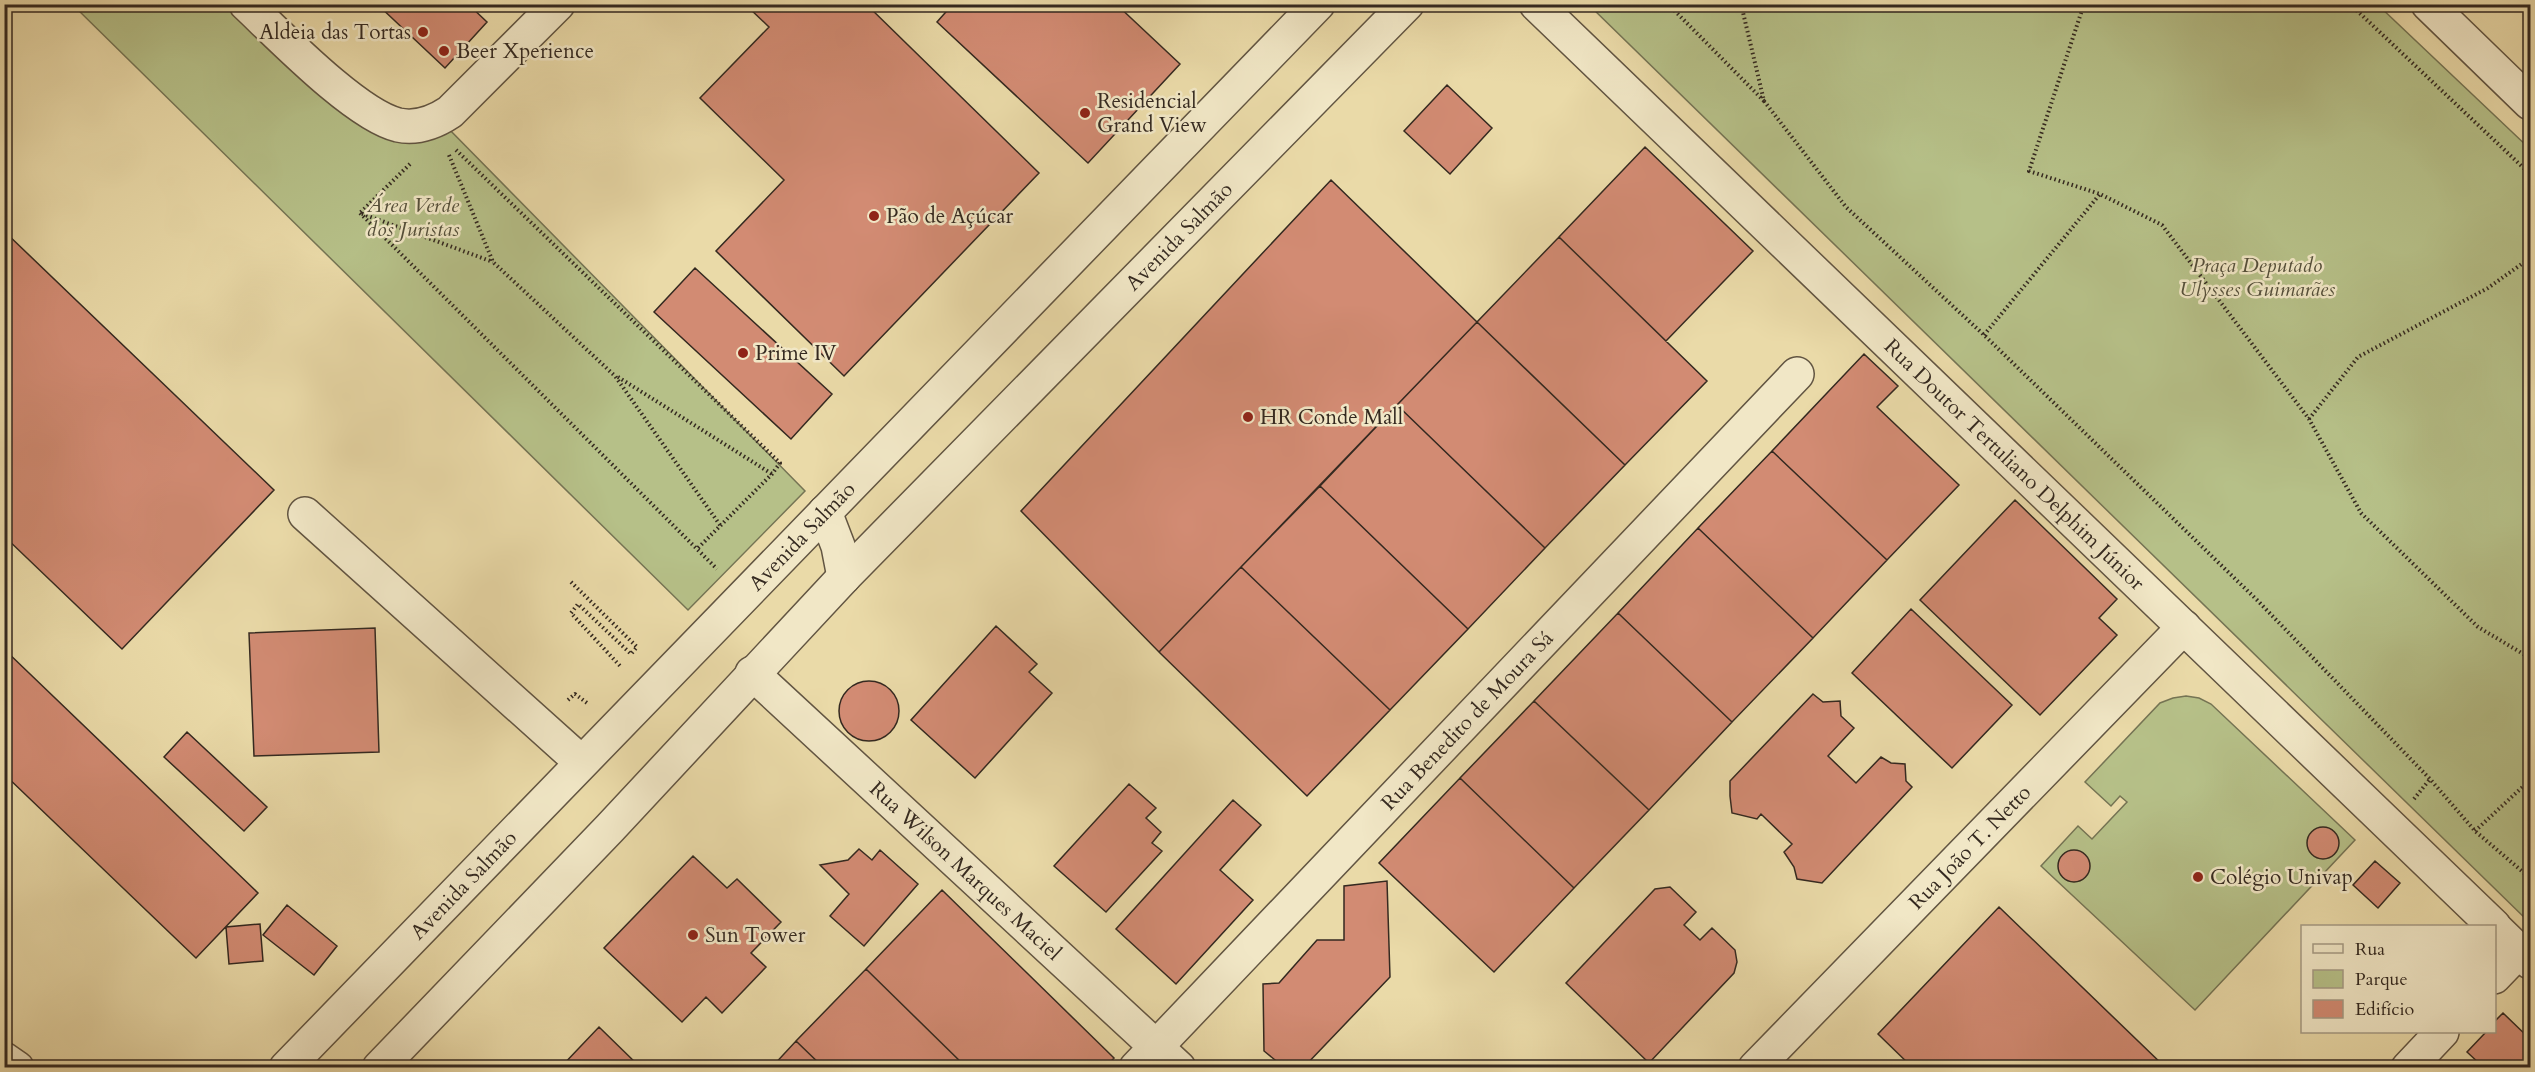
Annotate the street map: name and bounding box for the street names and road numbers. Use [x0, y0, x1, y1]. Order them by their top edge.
street label: Avenida Salmão [1119, 176, 1239, 297]
street label: Rua Doutor Tertuliano Delphim Júnior [1877, 332, 2151, 597]
street label: Avenida Salmão [742, 475, 862, 598]
street label: Rua Benedito de Moura Sá [1375, 625, 1560, 817]
street label: Rua Wilson Marques Maciel [863, 775, 1068, 967]
street label: Rua João T. Netto [1903, 779, 2038, 916]
street label: Avenida Salmão [404, 824, 524, 946]

